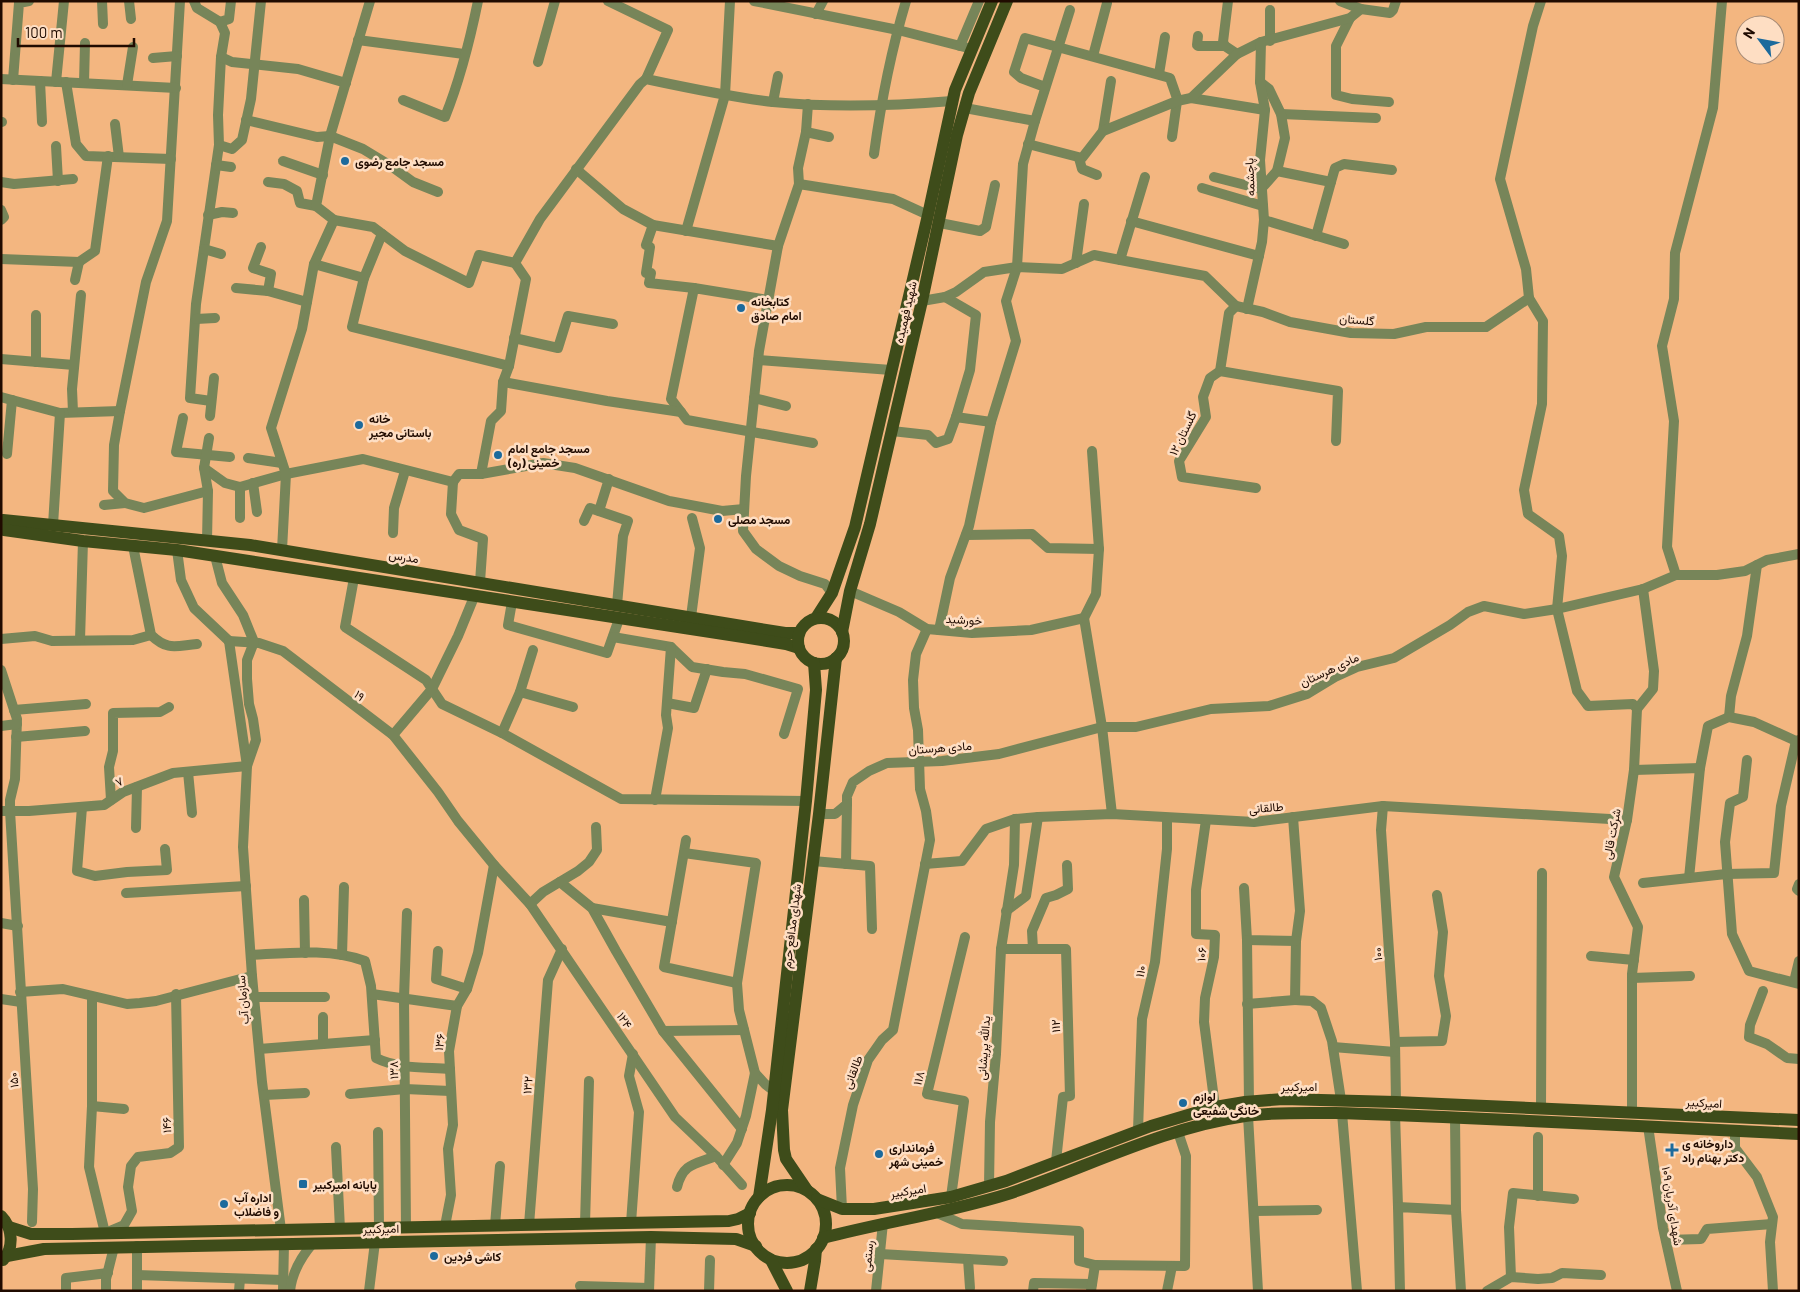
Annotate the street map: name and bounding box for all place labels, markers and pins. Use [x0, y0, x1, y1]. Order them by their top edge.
place label: مسجد جامع رضوی [355, 154, 445, 170]
marker: مسجد جامع رضوی [339, 155, 351, 167]
place label: کتابخانه امام صادق [751, 294, 802, 324]
marker: کتابخانه امام صادق [735, 302, 747, 314]
place label: خانه باستانی مجیر [368, 411, 432, 441]
marker: خانه باستانی مجیر [353, 419, 365, 431]
place label: مسجد جامع امام خمینی (ره) [507, 441, 590, 471]
marker: مسجد جامع امام خمینی (ره) [492, 449, 504, 461]
place label: مسجد مصلی [728, 512, 791, 527]
marker: مسجد مصلی [712, 513, 724, 525]
place label: لوازم خانگی شفیعی [1193, 1089, 1259, 1118]
marker: لوازم خانگی شفیعی [1177, 1097, 1189, 1109]
place label: داروخانه ی دکتر بهنام راد [1682, 1136, 1744, 1166]
place label: فرمانداری خمینی شهر [888, 1140, 943, 1170]
marker: داروخانه ی دکتر بهنام راد [1666, 1144, 1678, 1156]
marker: فرمانداری خمینی شهر [873, 1148, 885, 1160]
place label: پایانه امیرکبیر [312, 1177, 377, 1193]
marker: پایانه امیرکبیر [297, 1178, 309, 1190]
place label: اداره آب و فاضلاب [234, 1190, 280, 1220]
marker: اداره آب و فاضلاب [218, 1198, 230, 1210]
place label: کاشی فردین [444, 1249, 502, 1265]
marker: کاشی فردین [428, 1250, 440, 1262]

